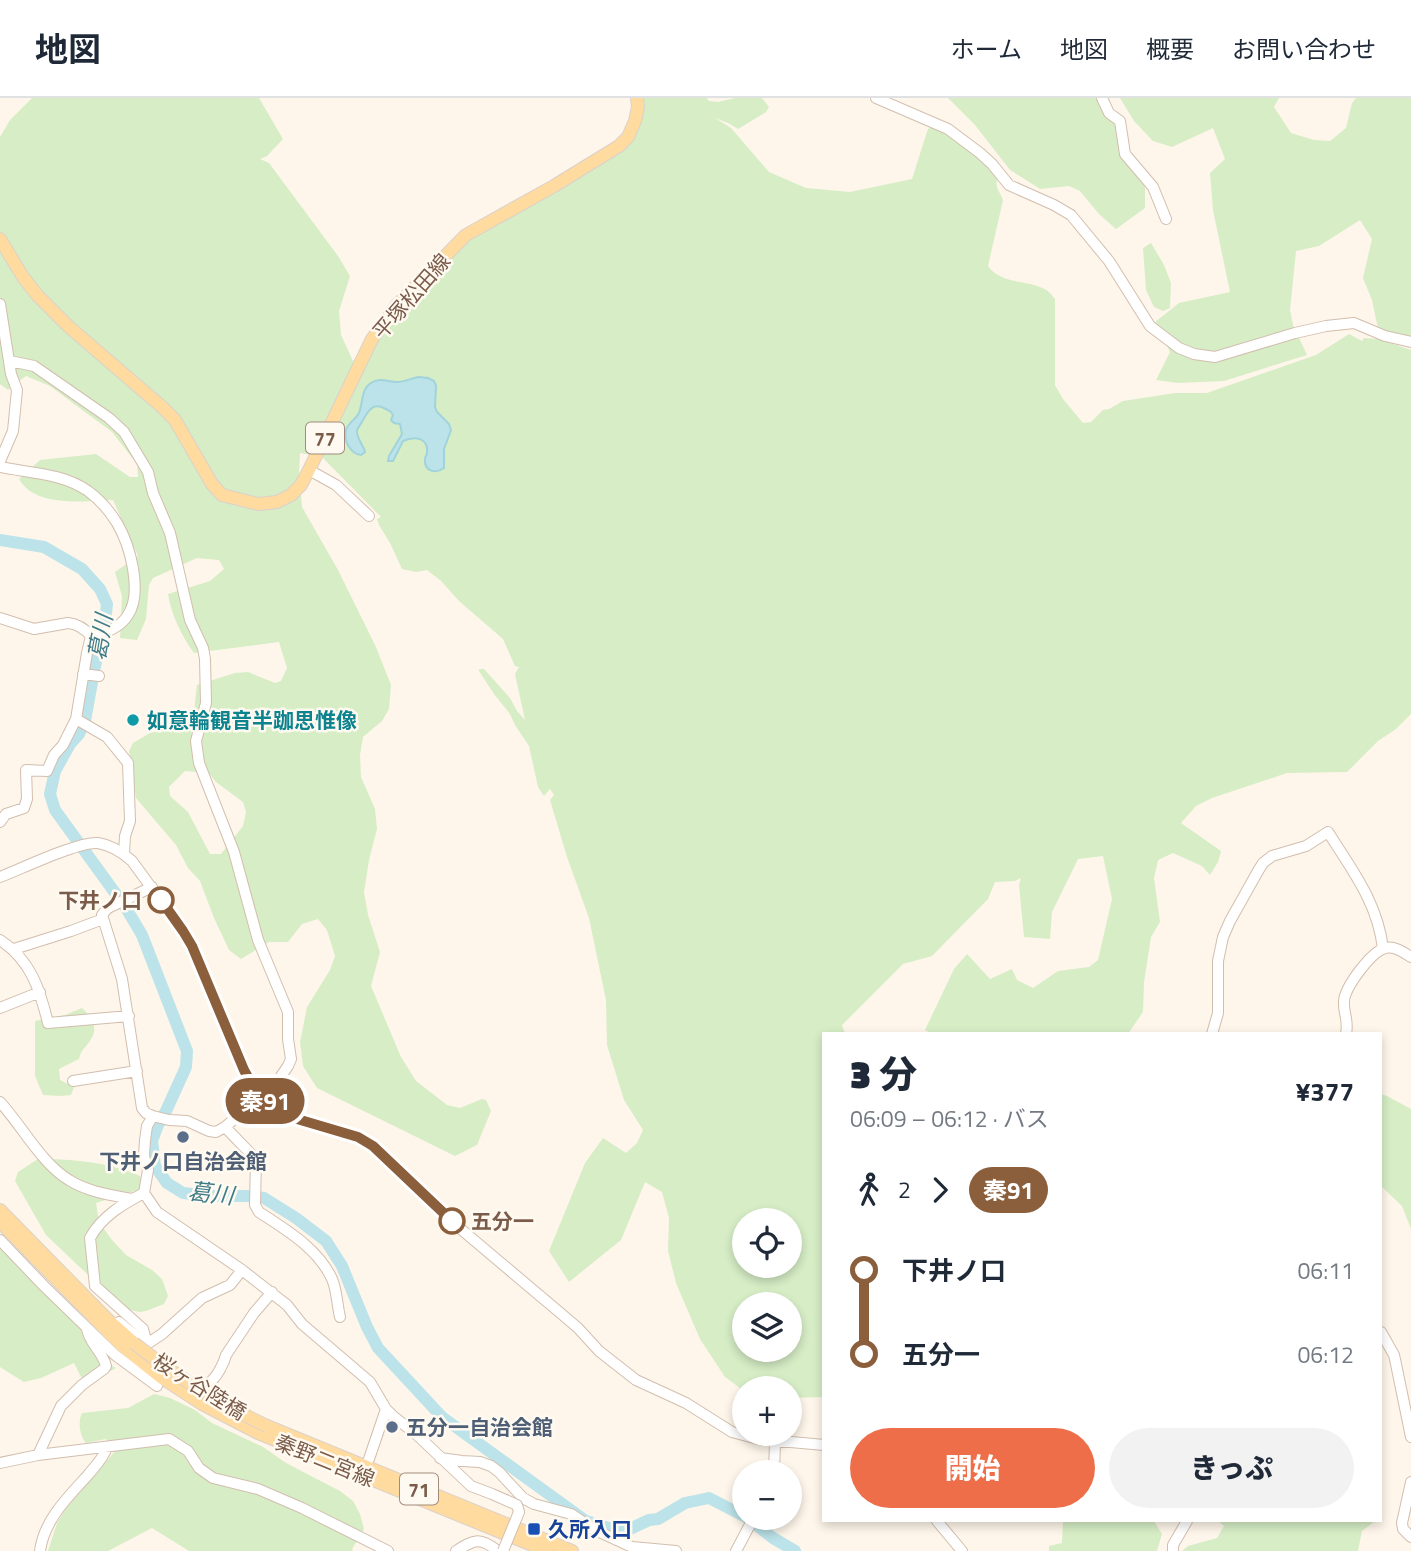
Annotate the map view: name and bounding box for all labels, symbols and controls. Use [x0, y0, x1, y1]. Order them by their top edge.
text: 地図 [35, 24, 101, 74]
text: ホーム [951, 31, 1022, 67]
text: 地図 [1060, 31, 1108, 67]
text: 概要 [1146, 31, 1194, 67]
text: お問い合わせ [1232, 31, 1376, 67]
street label: 平塚松田線 [364, 246, 458, 346]
road number: 77 [306, 422, 344, 454]
water label: 葛川 [79, 608, 122, 663]
place label: 如意輪観音半跏思惟像 [147, 704, 357, 736]
marker: 如意輪観音半跏思惟像 [125, 712, 141, 728]
place label: 下井ノ口 [58, 884, 142, 916]
marker: 下井ノ口 [148, 887, 174, 913]
text: 3 分 [850, 1045, 917, 1103]
text: ¥377 [1296, 1072, 1354, 1111]
line badge: 秦91 [225, 1078, 305, 1124]
text: 秦91 [240, 1083, 290, 1119]
text: 06:09 – 06:12 · バス [850, 1101, 1049, 1136]
marker: 下井ノ口自治会館 [175, 1129, 191, 1145]
place label: 下井ノ口自治会館 [99, 1145, 267, 1177]
icon: walk [850, 1171, 888, 1209]
icon: forward [921, 1171, 959, 1209]
text: 2 [898, 1172, 911, 1207]
text: 秦91 [983, 1172, 1034, 1208]
water label: 葛川 [186, 1173, 239, 1213]
place label: 五分一 [471, 1205, 534, 1237]
marker: 五分一 [439, 1208, 465, 1234]
map controls [732, 1208, 802, 1530]
button: locate [732, 1208, 802, 1278]
text: 下井ノ口 [902, 1251, 1006, 1290]
text: 06:11 [1297, 1253, 1354, 1288]
button: layers [732, 1292, 802, 1362]
text: 五分一 [902, 1335, 980, 1374]
text: 06:12 [1297, 1337, 1354, 1372]
street label: 桜ヶ谷陸橋 [147, 1345, 253, 1427]
button: + [732, 1376, 802, 1446]
place label: 五分一自治会館 [406, 1411, 553, 1443]
marker: 五分一自治会館 [384, 1419, 400, 1435]
street label: 秦野二宮線 [270, 1425, 380, 1495]
button: 開始 [850, 1428, 1095, 1508]
button: きっぷ [1109, 1428, 1354, 1508]
button: − [732, 1460, 802, 1530]
road number: 71 [400, 1474, 438, 1504]
place label: 久所入口 [548, 1513, 632, 1545]
marker: 久所入口 [526, 1521, 542, 1537]

